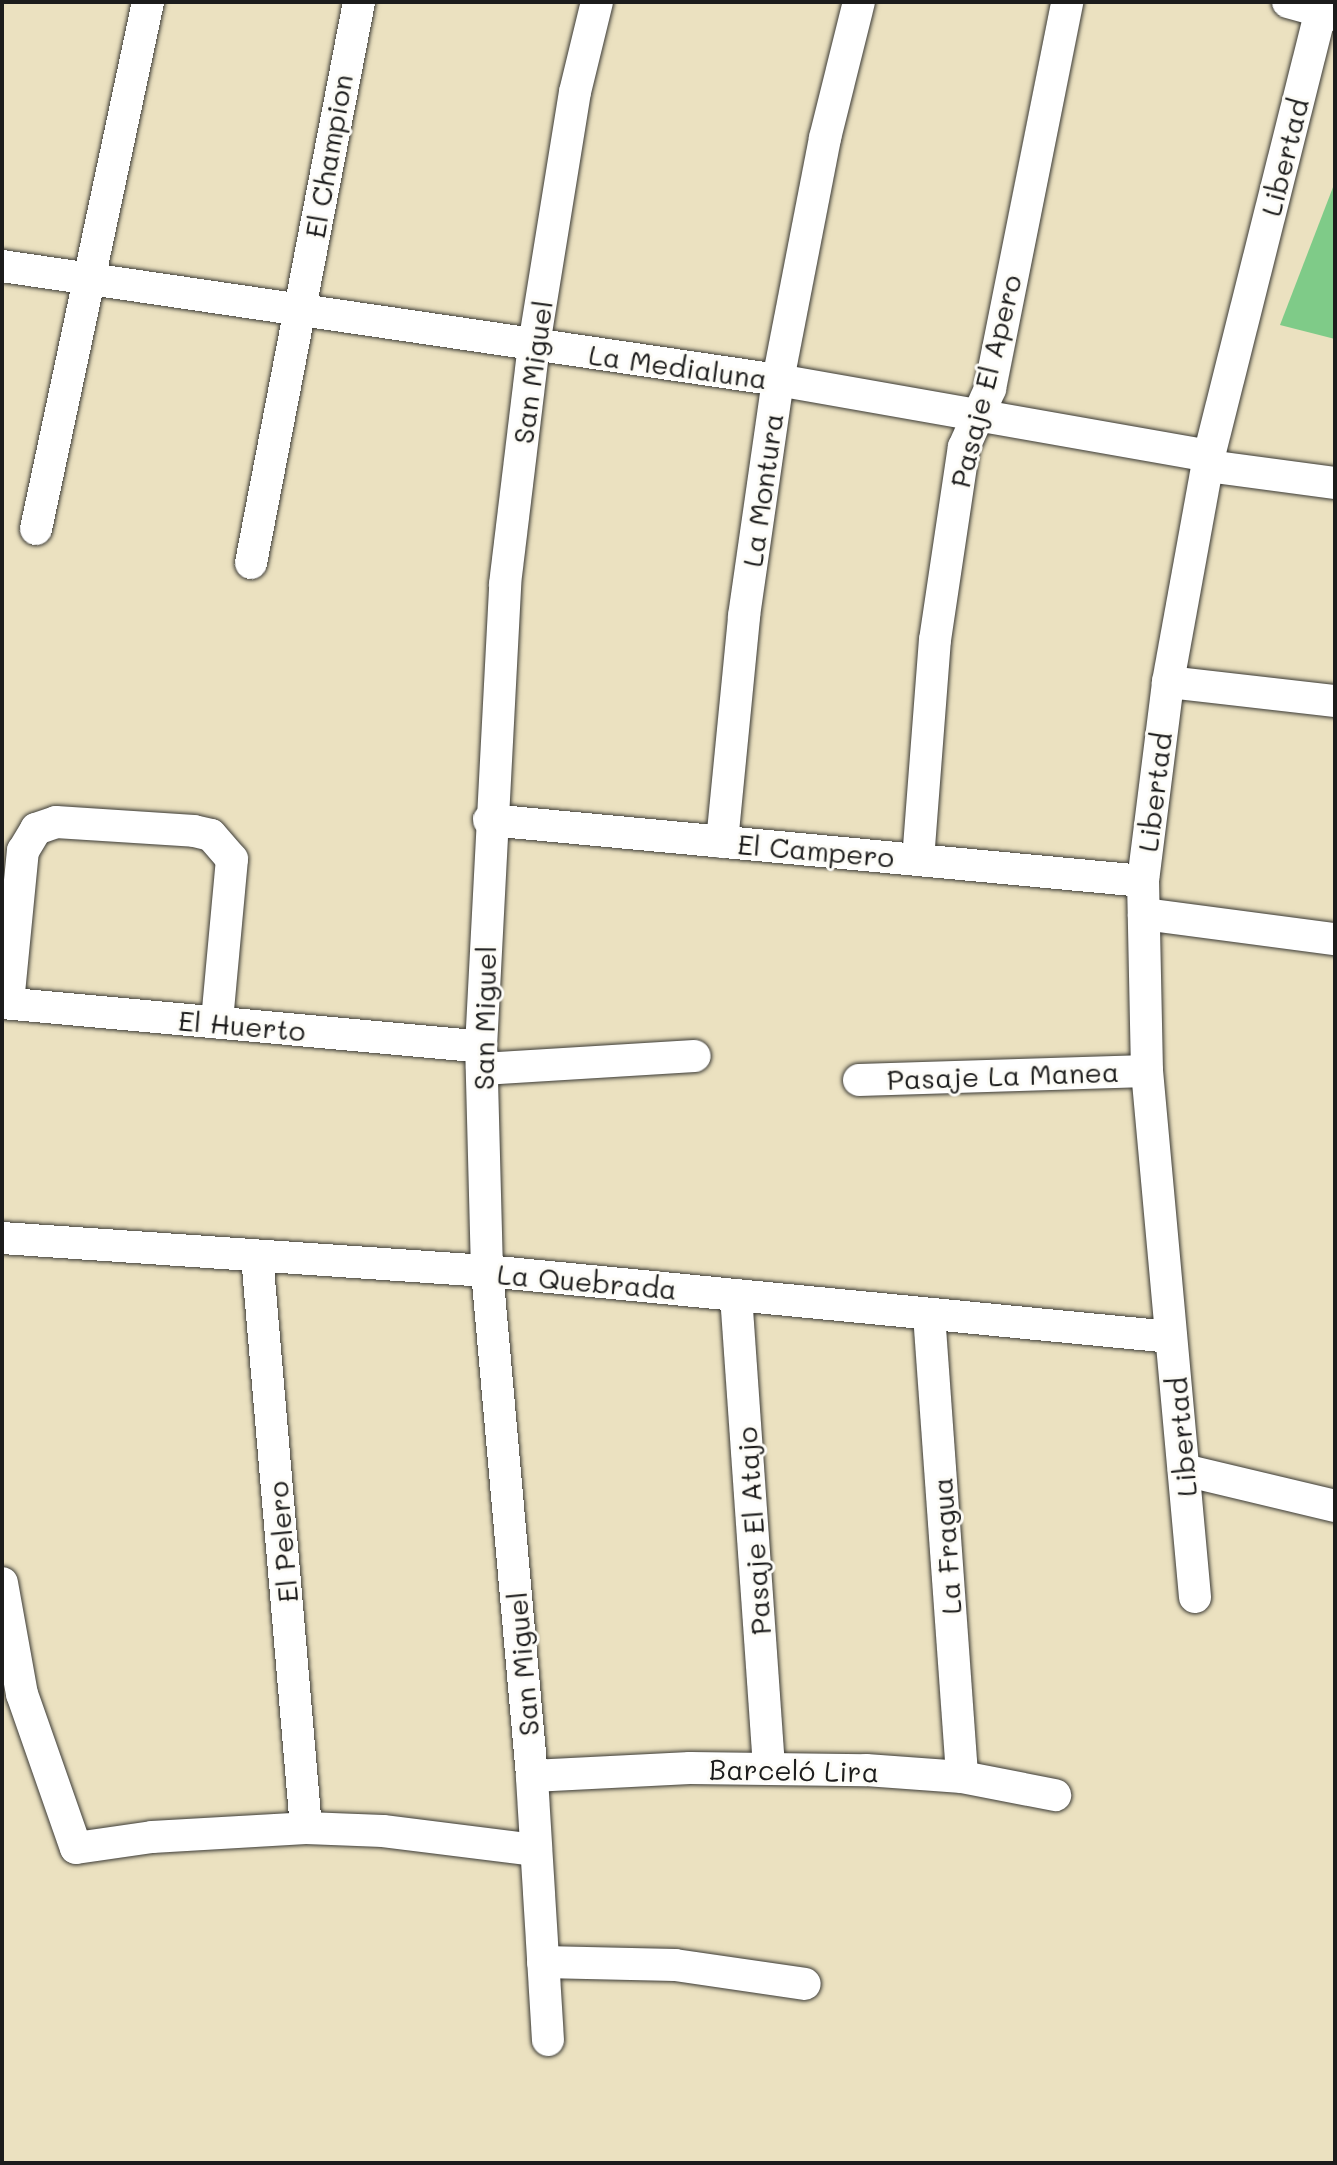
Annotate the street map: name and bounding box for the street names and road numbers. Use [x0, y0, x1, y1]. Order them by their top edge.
street label: El Champion [297, 72, 359, 240]
street label: Libertad [1253, 95, 1315, 219]
street label: Pasaje El Apero [942, 271, 1028, 491]
street label: San Miguel [505, 298, 559, 446]
street label: La Medialuna [587, 337, 769, 395]
street label: La Montura [735, 411, 789, 569]
street label: Libertad [1130, 730, 1178, 854]
street label: El Campero [736, 826, 896, 874]
street label: San Miguel [466, 945, 502, 1091]
street label: El Huerto [177, 1003, 307, 1047]
street label: Pasaje La Manea [886, 1054, 1120, 1096]
street label: La Quebrada [496, 1256, 678, 1306]
street label: Libertad [1159, 1376, 1203, 1498]
street label: Pasaje El Atajo [729, 1426, 777, 1636]
street label: La Fragua [924, 1476, 968, 1616]
street label: El Pelero [260, 1480, 304, 1604]
street label: San Miguel [499, 1591, 545, 1737]
street label: Barceló Lira [709, 1752, 879, 1788]

